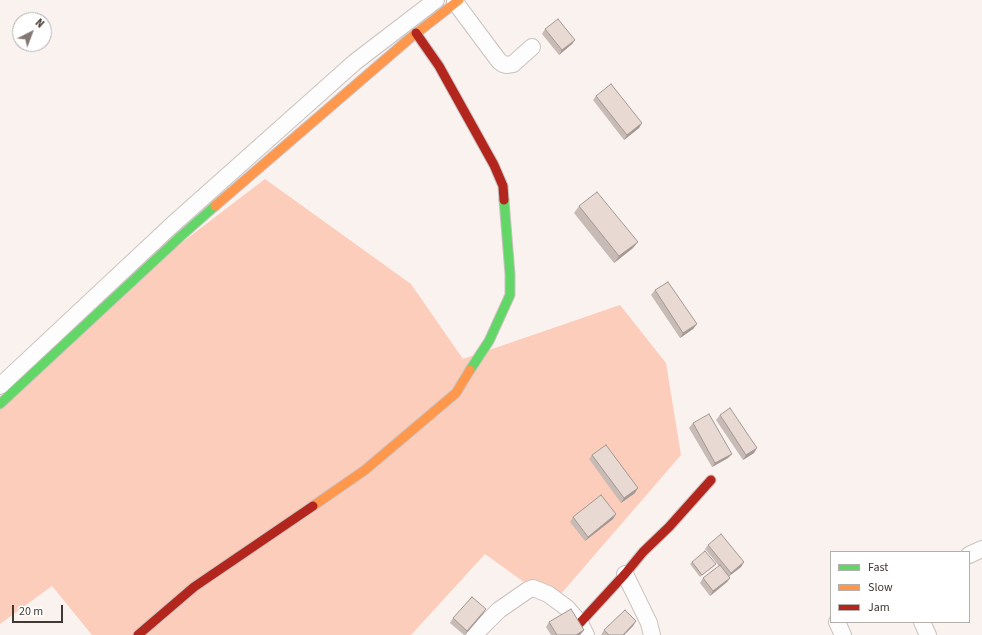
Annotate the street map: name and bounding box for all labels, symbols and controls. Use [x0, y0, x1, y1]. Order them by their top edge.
north arrow [12, 12, 52, 52]
text: N [32, 15, 47, 31]
legend [830, 551, 970, 623]
text: Fast [868, 559, 888, 576]
text: Slow [868, 579, 893, 596]
scale bar [14, 597, 65, 623]
text: Jam [868, 599, 890, 616]
text: 20 m [19, 603, 43, 620]

